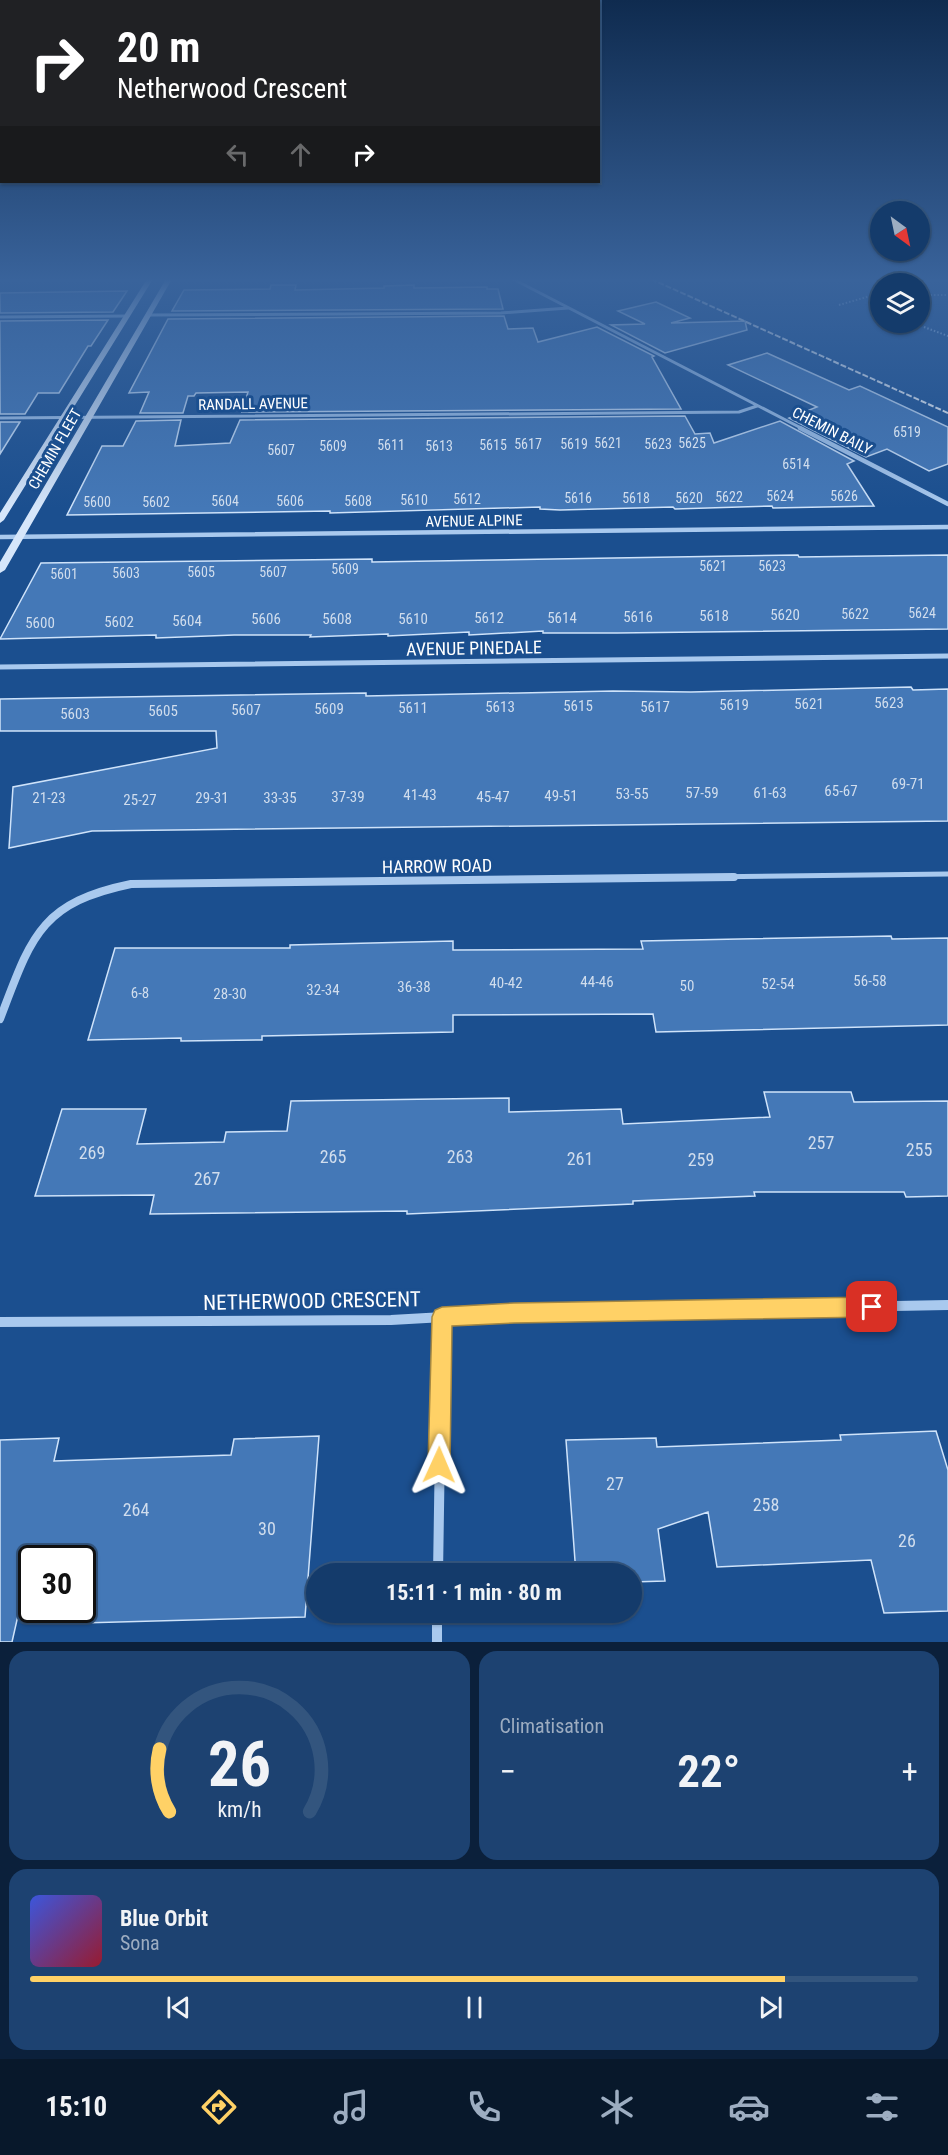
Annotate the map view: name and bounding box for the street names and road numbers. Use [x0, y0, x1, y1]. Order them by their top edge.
street label: RANDALL AVENUE [198, 394, 308, 414]
street label: CHEMIN BAILY [789, 403, 875, 459]
street label: CHEMIN FLEET [25, 405, 85, 493]
street label: AVENUE ALPINE [425, 511, 523, 531]
street label: AVENUE PINEDALE [406, 636, 542, 660]
street label: HARROW ROAD [382, 855, 492, 877]
street label: NETHERWOOD CRESCENT [203, 1287, 421, 1315]

